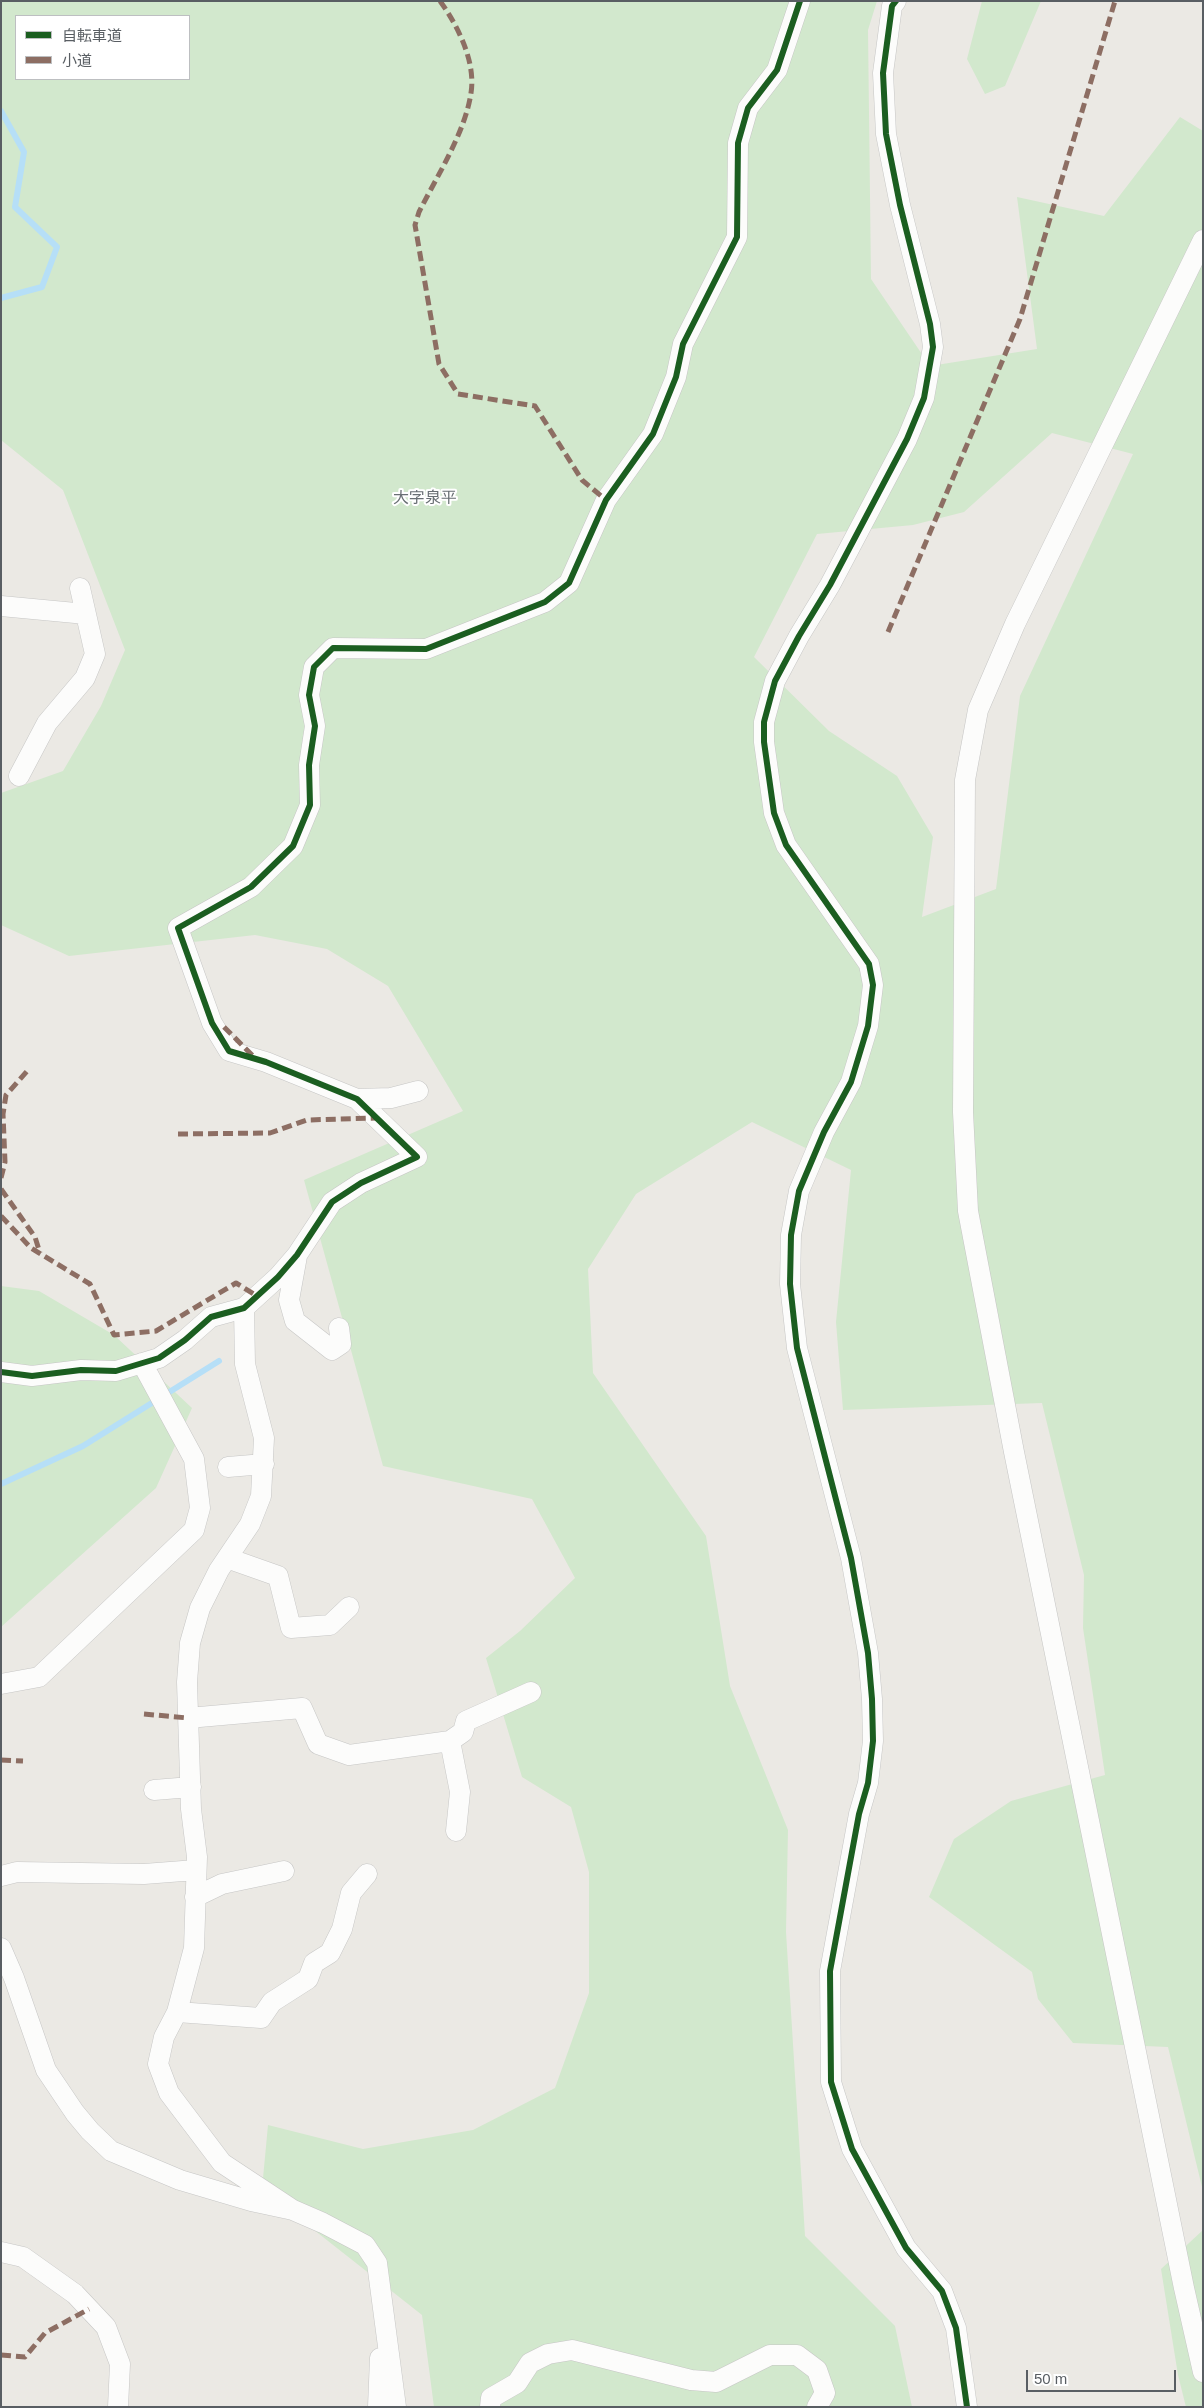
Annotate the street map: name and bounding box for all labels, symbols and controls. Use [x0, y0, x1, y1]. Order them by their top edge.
legend [15, 15, 190, 80]
text: 自転車道 [62, 27, 122, 44]
text: 小道 [62, 52, 92, 69]
district label: 大字泉平 [393, 489, 457, 509]
scale bar [1029, 2360, 1179, 2392]
text: 50 m [1034, 2370, 1067, 2387]

